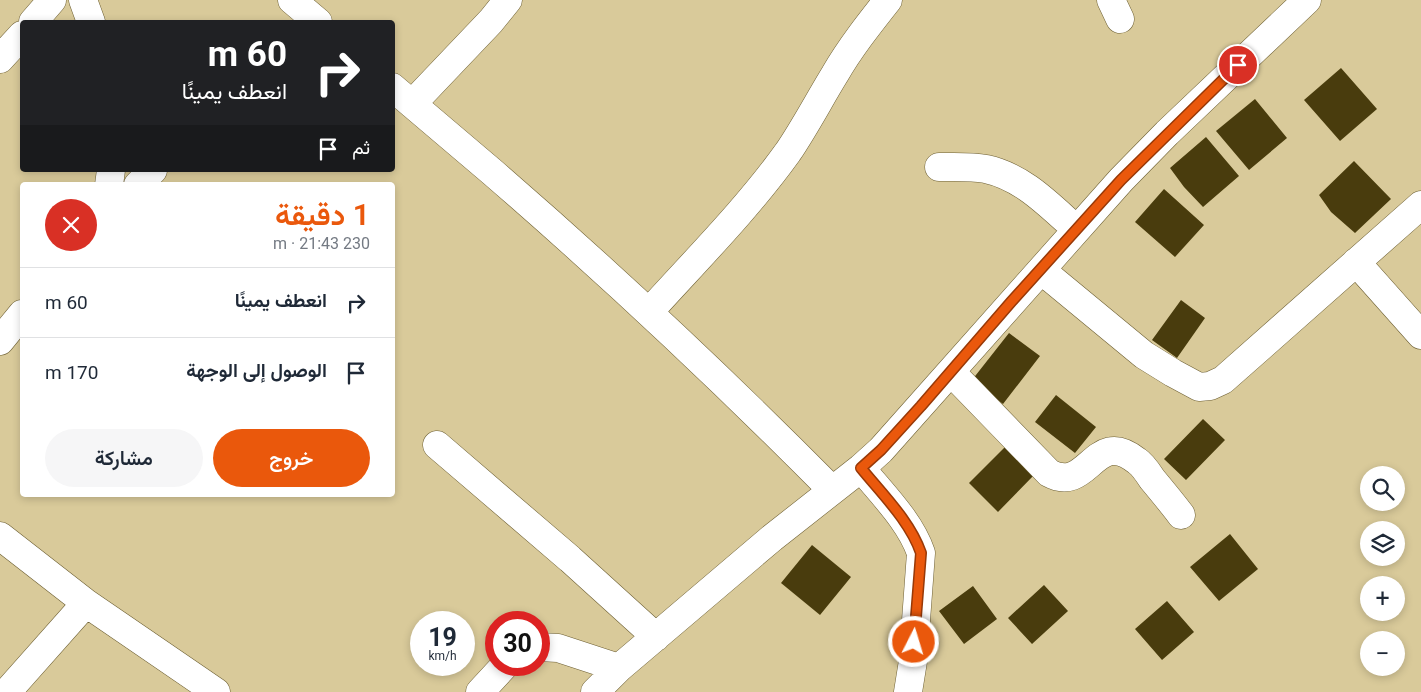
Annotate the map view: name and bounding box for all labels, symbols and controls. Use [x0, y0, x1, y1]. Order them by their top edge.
text: 60 m [208, 34, 287, 75]
icon: right [305, 40, 370, 105]
pin [1217, 44, 1259, 86]
icon: arrive [1224, 51, 1252, 79]
text: انعطف يمينًا [182, 79, 287, 104]
icon: arrive [314, 135, 342, 163]
text: ثم [352, 136, 370, 159]
text: 1 دقيقة [275, 197, 370, 232]
button: close [45, 199, 97, 251]
text: 230 m · 21:43 [273, 234, 370, 253]
text: انعطف يمينًا [235, 289, 327, 312]
icon: right [342, 289, 370, 317]
text: 60 m [45, 291, 88, 314]
text: الوصول إلى الوجهة [186, 359, 327, 382]
icon: arrive [342, 359, 370, 387]
text: 170 m [45, 361, 98, 384]
button: مشاركة [45, 429, 203, 487]
button: خروج [213, 429, 370, 487]
map controls [1360, 466, 1405, 676]
button: search [1360, 466, 1405, 511]
button: layers [1360, 521, 1405, 566]
button: + [1360, 576, 1405, 621]
speed limit sign: 30 [485, 611, 550, 676]
position arrow [887, 615, 939, 667]
text: 19 [428, 623, 457, 652]
button: − [1360, 631, 1405, 676]
text: km/h [428, 649, 457, 663]

